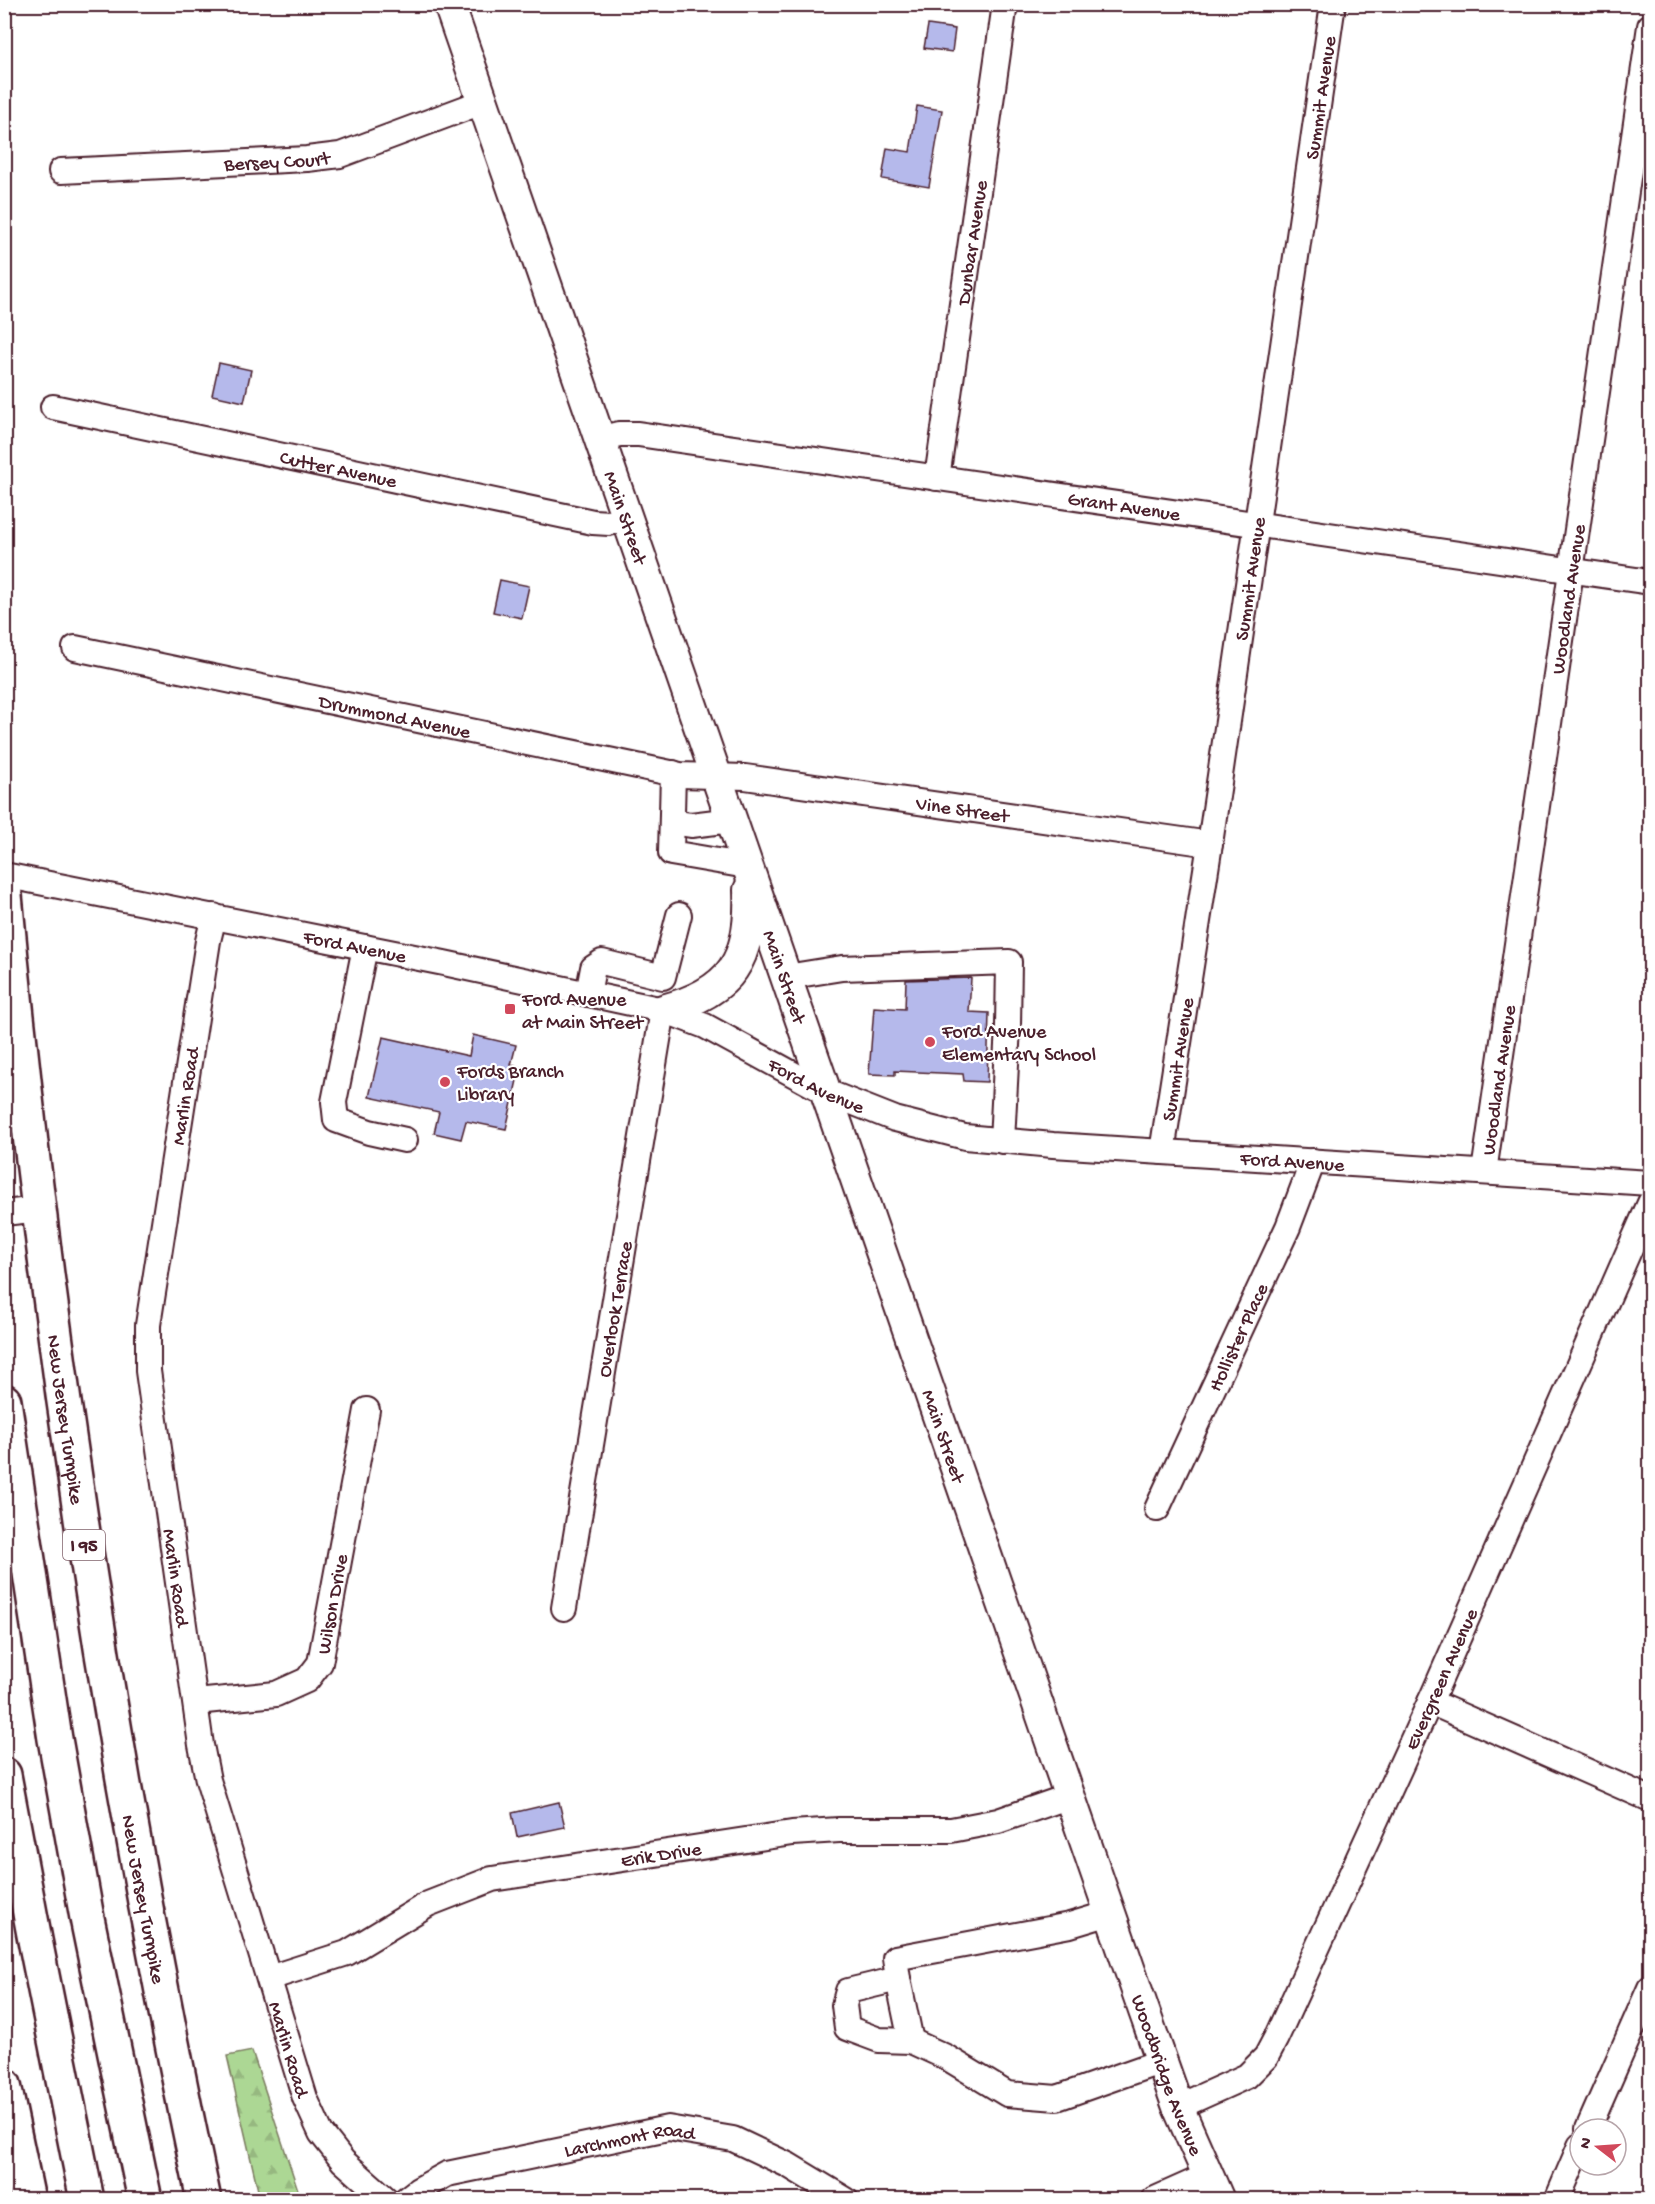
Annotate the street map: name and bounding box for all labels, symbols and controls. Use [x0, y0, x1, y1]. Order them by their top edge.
street label: Summit Avenue [1302, 34, 1343, 161]
street label: Bersey Court [222, 148, 333, 178]
street label: Dunbar Avenue [954, 178, 995, 309]
street label: Cutter Avenue [277, 448, 399, 495]
street label: Main Street [597, 469, 651, 570]
street label: Grant Avenue [1066, 489, 1182, 528]
street label: Summit Avenue [1232, 515, 1273, 642]
street label: Woodland Avenue [1548, 522, 1593, 676]
street label: Drummond Avenue [314, 691, 473, 746]
street label: Vine Street [913, 794, 1012, 830]
street label: Ford Avenue [300, 927, 408, 970]
street label: Main Street [756, 928, 810, 1029]
place label: Ford Avenue at Main Street [521, 990, 645, 1036]
street label: Summit Avenue [1159, 996, 1201, 1123]
marker: Ford Avenue at Main Street [503, 1002, 517, 1016]
street label: Woodland Avenue [1479, 1003, 1523, 1157]
place label: Ford Avenue Elementary School [941, 1022, 1096, 1068]
marker: Ford Avenue Elementary School [923, 1035, 937, 1049]
street label: Marlin Road [168, 1044, 207, 1147]
street label: Ford Avenue [762, 1054, 868, 1121]
place label: Fords Branch Library [456, 1062, 564, 1108]
marker: Fords Branch Library [438, 1075, 452, 1089]
street label: Ford Avenue [1238, 1149, 1346, 1179]
street label: Overlook Terrace [594, 1239, 640, 1379]
street label: Hollister Place [1205, 1280, 1275, 1396]
street label: New Jersey Turnpike [40, 1333, 87, 1507]
street label: Main Street [915, 1387, 969, 1488]
street label: Marlin Road [155, 1528, 192, 1631]
road number: I 95 [63, 1530, 105, 1560]
street label: Wilson Drive [314, 1552, 355, 1656]
street label: Evergreen Avenue [1402, 1605, 1485, 1754]
street label: New Jersey Turnpike [114, 1813, 168, 1987]
street label: Erik Drive [619, 1839, 704, 1874]
street label: Woodbridge Avenue [1124, 1992, 1206, 2160]
street label: Marlin Road [261, 1999, 313, 2103]
north arrow [1568, 2117, 1628, 2177]
street label: Larchmont Road [562, 2119, 699, 2164]
text: N [1576, 2135, 1598, 2151]

